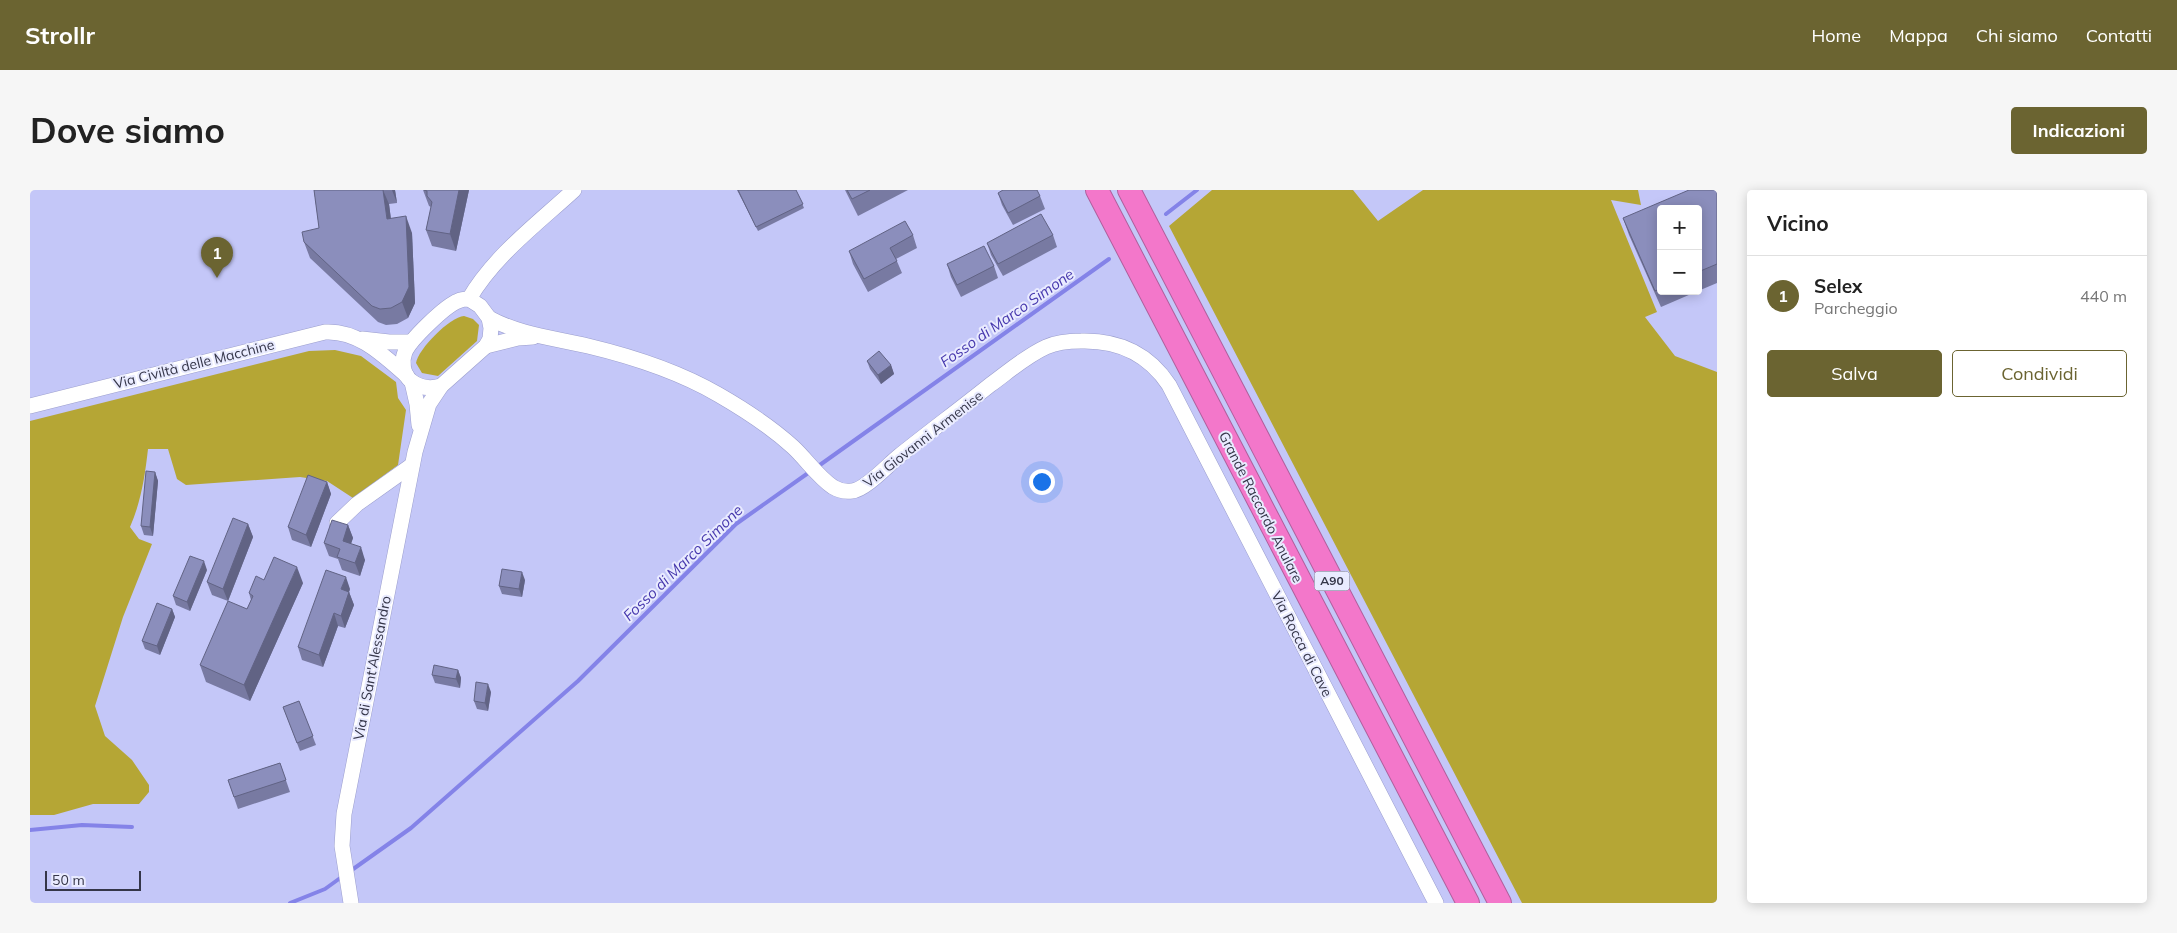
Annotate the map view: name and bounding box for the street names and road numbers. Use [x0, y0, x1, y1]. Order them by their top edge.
street label: Via Civiltà delle Macchine [112, 335, 276, 393]
street label: Via Giovanni Armenise [860, 387, 986, 491]
street label: Grande Raccordo Anulare [1215, 428, 1307, 586]
road number: A90 [1314, 572, 1350, 591]
street label: Via Rocca di Cave [1268, 588, 1336, 700]
street label: Via di Sant'Alessandro [349, 594, 395, 742]

